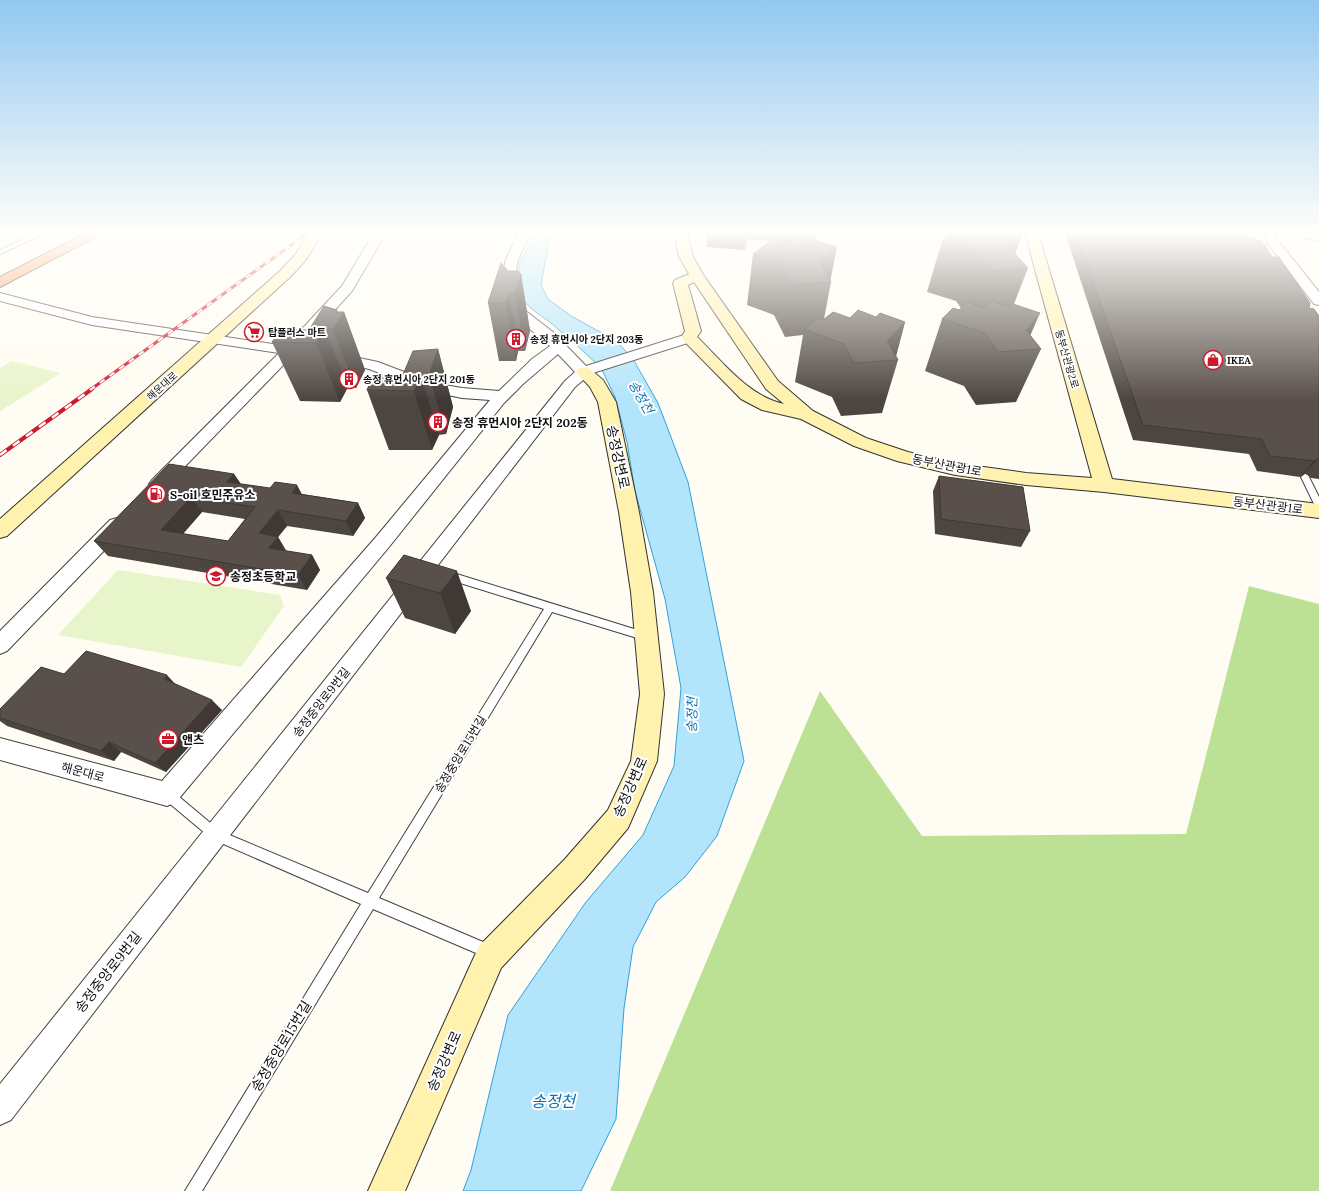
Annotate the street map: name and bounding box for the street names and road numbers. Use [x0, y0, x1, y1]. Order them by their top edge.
street label: 동부산관광2로 [1052, 328, 1082, 390]
street label: 해운대로 [144, 369, 180, 403]
street label: 송정강변로 [603, 424, 634, 490]
street label: 동부산관광1로 [911, 451, 983, 479]
street label: 동부산관광1로 [1232, 493, 1304, 517]
street label: 송정중앙로9번길 [289, 664, 353, 740]
street label: 송정중앙로15번길 [431, 712, 489, 796]
street label: 송정강변로 [609, 754, 651, 820]
street label: 해운대로 [60, 759, 106, 785]
street label: 송정중앙로9번길 [71, 928, 145, 1016]
street label: 송정중앙로15번길 [247, 997, 315, 1095]
street label: 송정강변로 [423, 1028, 465, 1094]

